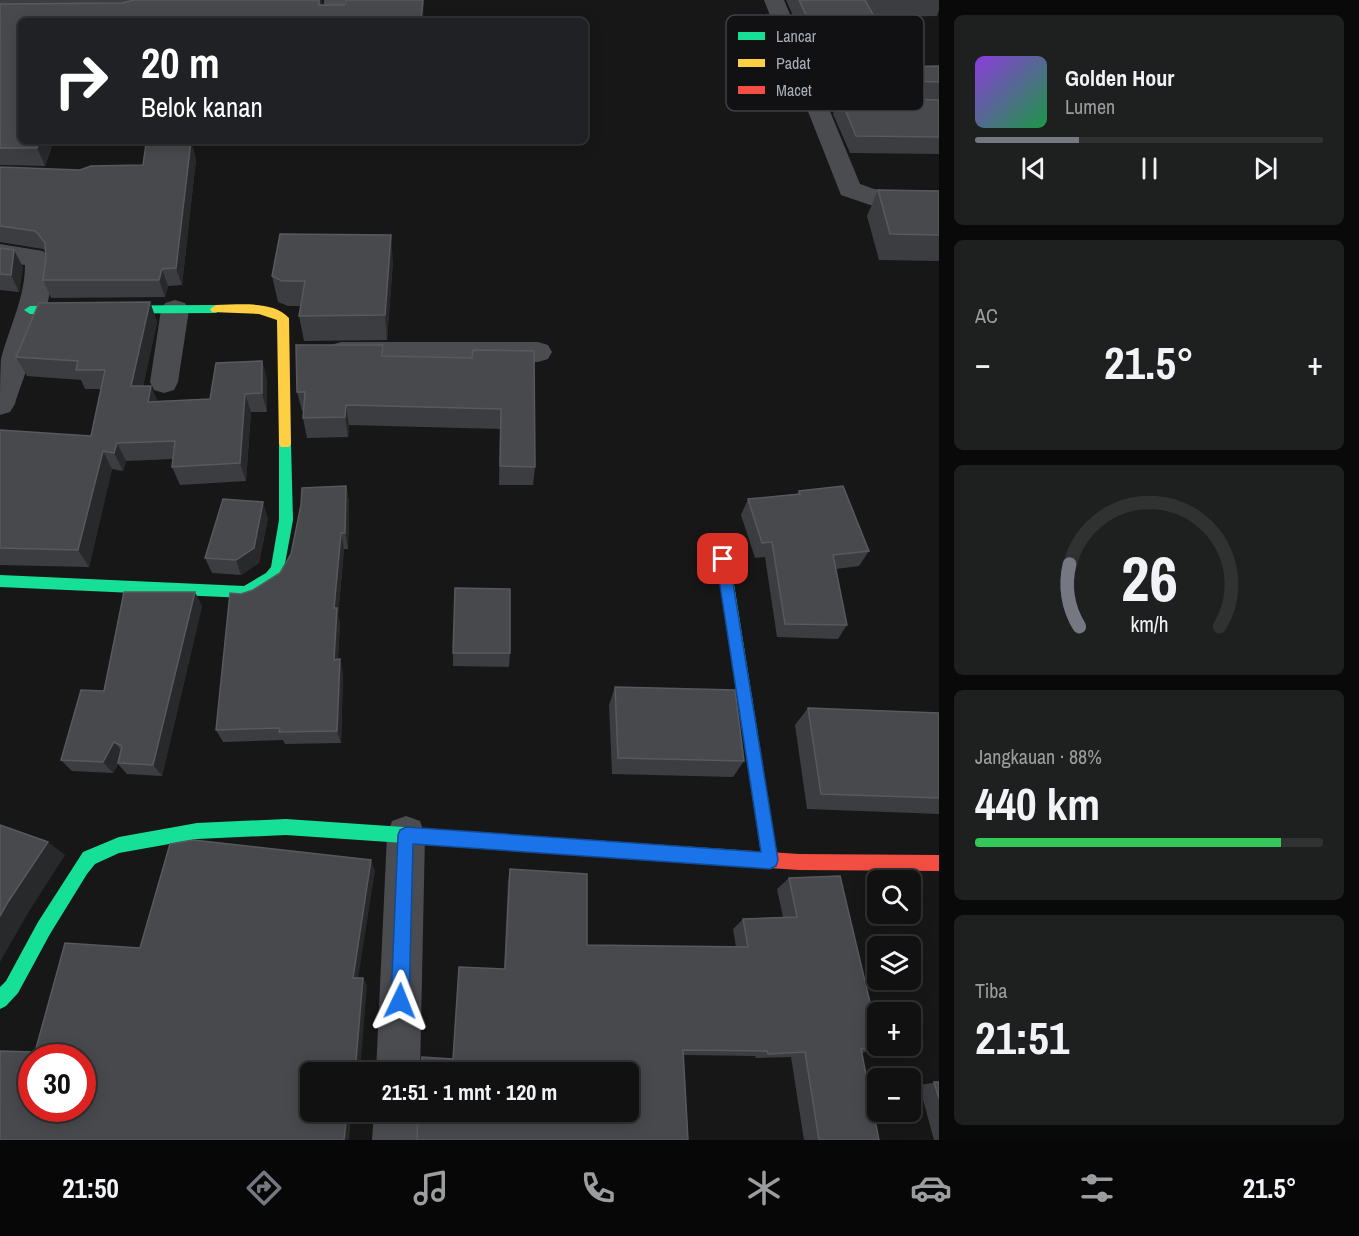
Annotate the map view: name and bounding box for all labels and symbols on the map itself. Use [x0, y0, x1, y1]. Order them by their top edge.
legend [726, 15, 924, 111]
text: Lancar [776, 25, 817, 47]
text: Padat [776, 52, 811, 74]
text: Macet [776, 79, 812, 101]
pin [697, 533, 748, 584]
position arrow [368, 969, 432, 1033]
speed limit sign: 30 [18, 1044, 96, 1122]

